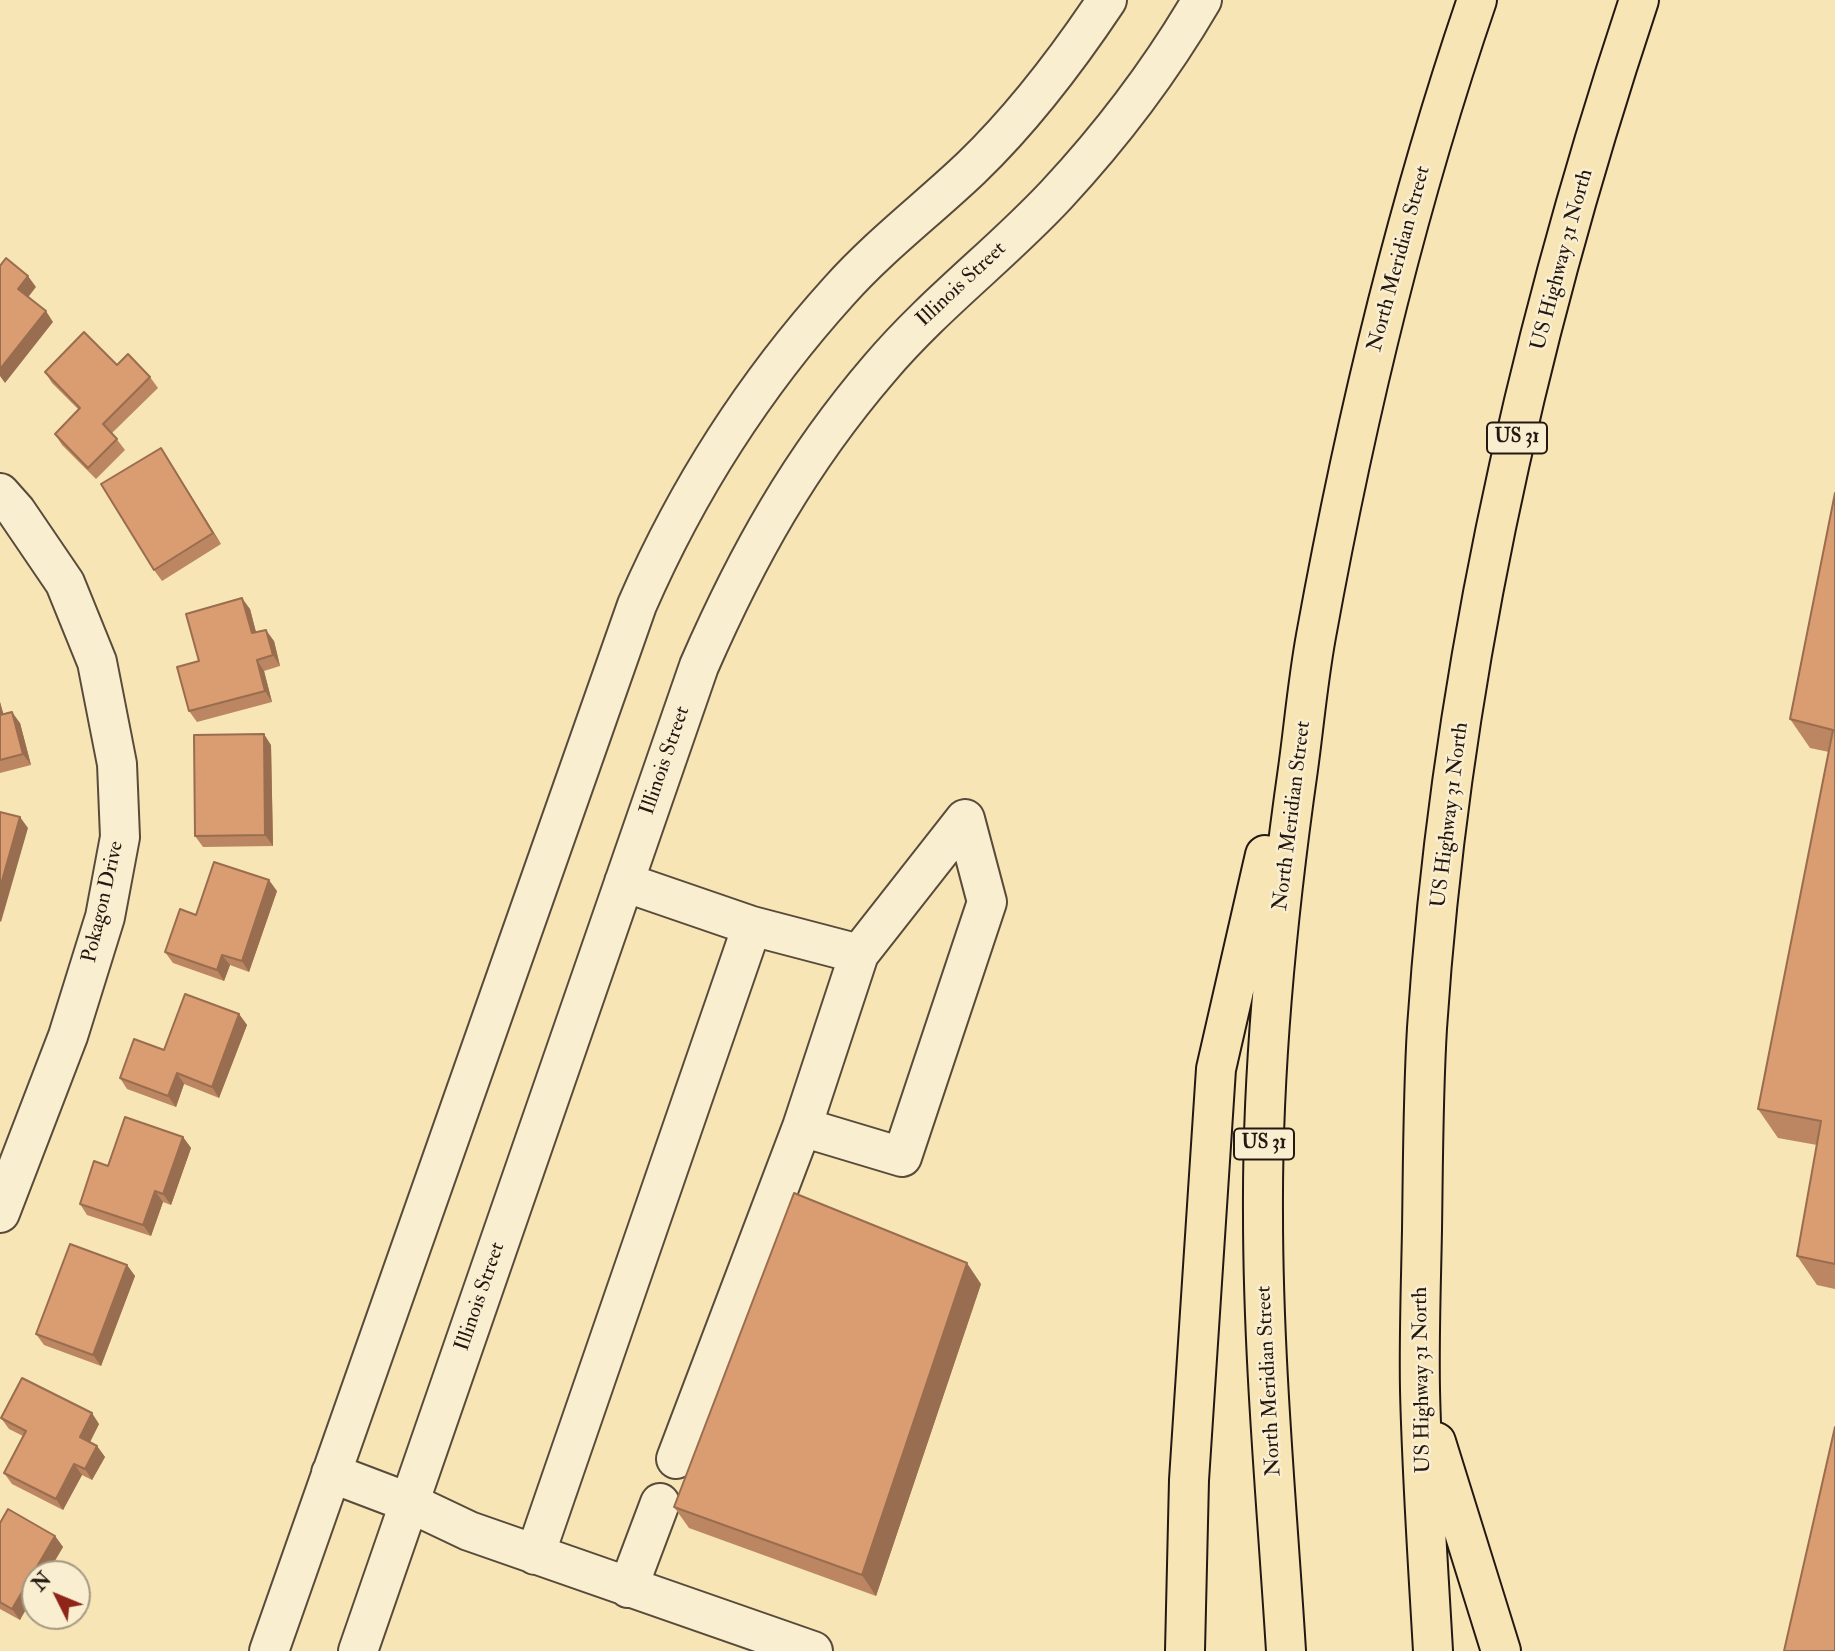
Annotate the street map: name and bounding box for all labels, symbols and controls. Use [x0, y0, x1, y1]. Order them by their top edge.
street label: North Meridian Street [1363, 164, 1437, 354]
street label: US Highway 31 North [1527, 167, 1599, 353]
street label: Illinois Street [912, 237, 1012, 333]
road number: US 31 [1487, 422, 1547, 453]
street label: Illinois Street [636, 703, 696, 819]
street label: North Meridian Street [1269, 720, 1317, 912]
street label: US Highway 31 North [1427, 721, 1475, 909]
street label: Pokagon Drive [78, 839, 130, 965]
road number: US 31 [1234, 1128, 1294, 1160]
street label: Illinois Street [451, 1239, 511, 1355]
street label: North Meridian Street [1252, 1285, 1288, 1477]
street label: US Highway 31 North [1409, 1286, 1437, 1474]
north arrow [21, 1560, 91, 1630]
text: N [28, 1568, 57, 1596]

